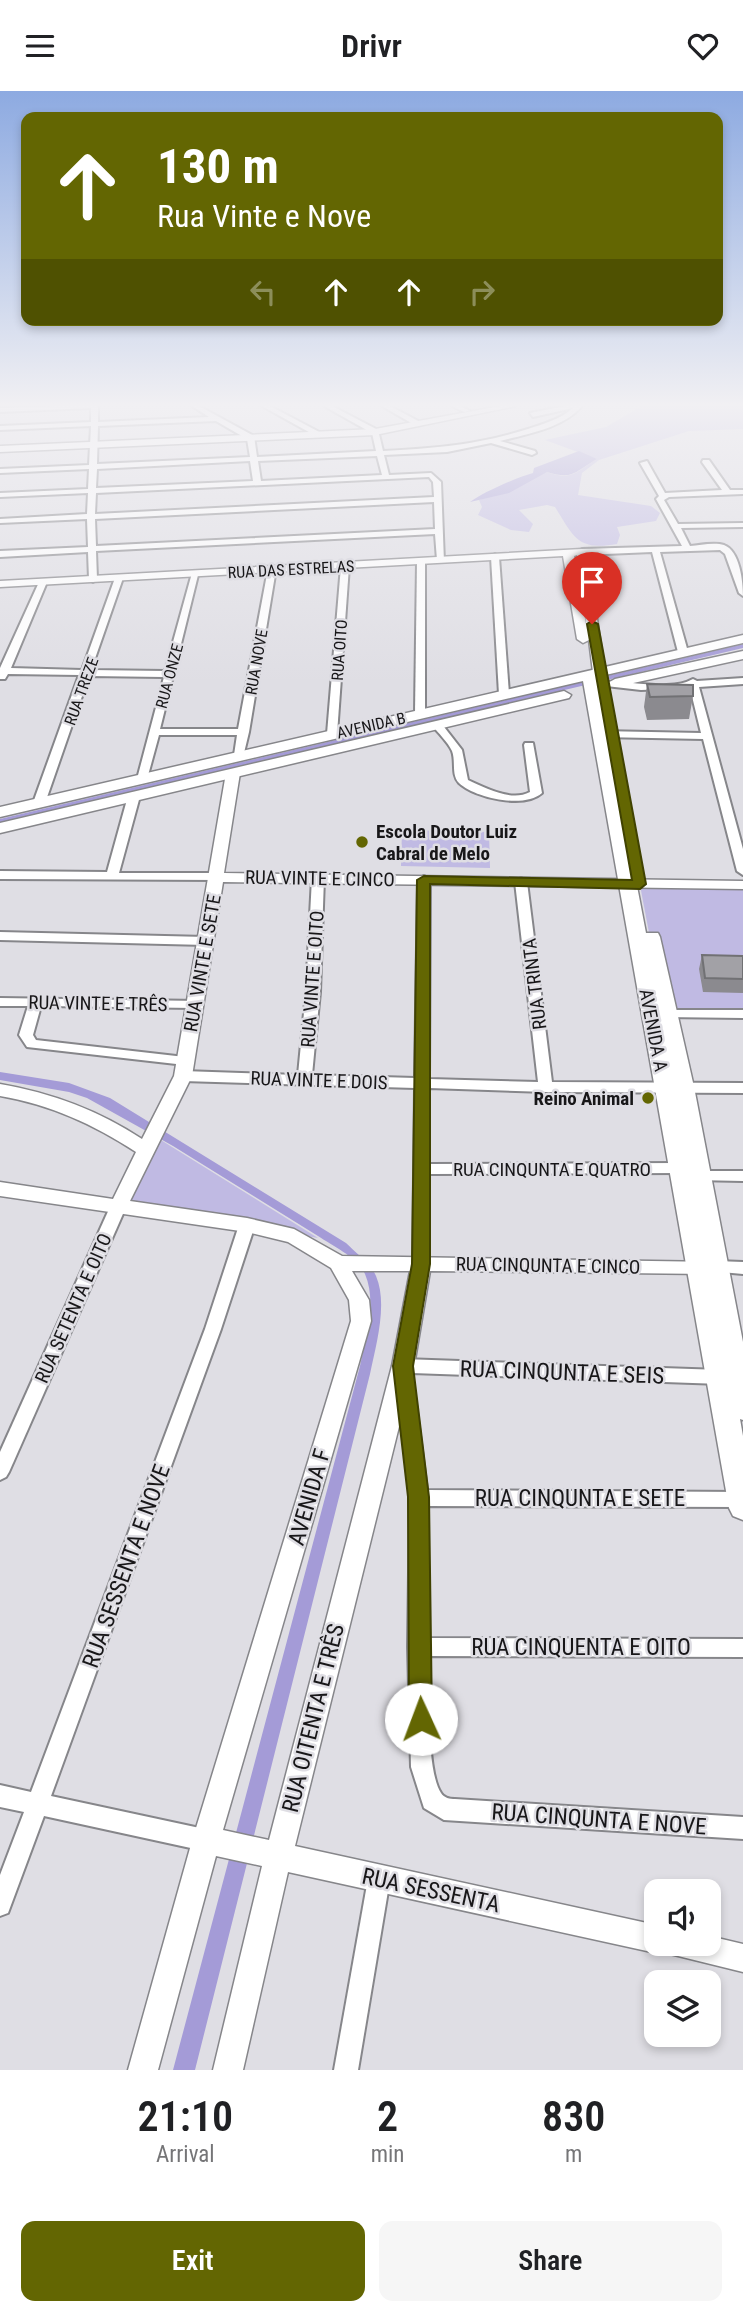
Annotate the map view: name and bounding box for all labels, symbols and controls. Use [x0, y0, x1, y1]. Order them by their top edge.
icon: menu [21, 27, 59, 65]
text: Drivr [341, 27, 402, 65]
icon: heart [684, 27, 722, 65]
text: 130 m [157, 138, 279, 195]
icon: ahead [42, 140, 133, 231]
text: Rua Vinte e Nove [157, 197, 371, 235]
icon: left [244, 273, 282, 311]
icon: ahead [317, 273, 355, 311]
icon: ahead [390, 273, 428, 311]
icon: right [463, 273, 501, 311]
pin [562, 552, 622, 624]
street label: RUA DAS ESTRELAS [227, 557, 355, 582]
icon: arrive [573, 563, 611, 601]
street label: RUA OITO [328, 619, 351, 681]
street label: RUA NOVE [241, 628, 272, 696]
street label: RUA ONZE [152, 642, 187, 710]
street label: RUA TREZE [60, 655, 103, 728]
street label: AVENIDA B [335, 708, 407, 743]
place label: Escola Doutor Luiz Cabral de Melo [376, 820, 517, 865]
marker: Escola Doutor Luiz Cabral de Melo [354, 834, 370, 850]
street label: RUA VINTE E CINCO [245, 866, 395, 891]
street label: RUA VINTE E SETE [179, 893, 226, 1034]
street label: RUA VINTE E OITO [296, 910, 329, 1048]
street label: RUA TRINTA [517, 937, 552, 1031]
street label: AVENIDA A [634, 987, 673, 1073]
street label: RUA VINTE E TRÊS [28, 991, 168, 1016]
street label: RUA VINTE E DOIS [250, 1067, 388, 1094]
place label: Reino Animal [534, 1087, 634, 1110]
marker: Reino Animal [640, 1090, 656, 1106]
street label: RUA CINQUNTA E QUATRO [453, 1158, 651, 1181]
street label: RUA SETENTA E OITO [30, 1230, 117, 1387]
street label: RUA CINQUNTA E CINCO [456, 1252, 640, 1279]
street label: RUA CINQUNTA E SEIS [459, 1355, 665, 1390]
street label: AVENIDA F [283, 1446, 336, 1548]
street label: RUA SESSENTA E NOVE [77, 1461, 176, 1672]
street label: RUA CINQUNTA E SETE [475, 1485, 685, 1512]
street label: RUA OITENTA E TRÊS [276, 1621, 350, 1815]
street label: RUA CINQUENTA E OITO [471, 1634, 691, 1661]
position arrow [384, 1682, 458, 1756]
street label: RUA CINQUNTA E NOVE [490, 1799, 707, 1840]
street label: RUA SESSENTA [359, 1863, 502, 1918]
map controls [644, 1879, 721, 2047]
button: sound [644, 1879, 721, 1956]
button: layers [644, 1970, 721, 2047]
text: 21:10 [138, 2092, 233, 2141]
text: 2 [377, 2092, 398, 2141]
text: 830 [542, 2092, 605, 2141]
text: Arrival [156, 2141, 215, 2168]
text: min [371, 2141, 404, 2168]
text: m [565, 2141, 582, 2168]
button: Exit [21, 2221, 365, 2301]
button: Share [379, 2221, 722, 2301]

